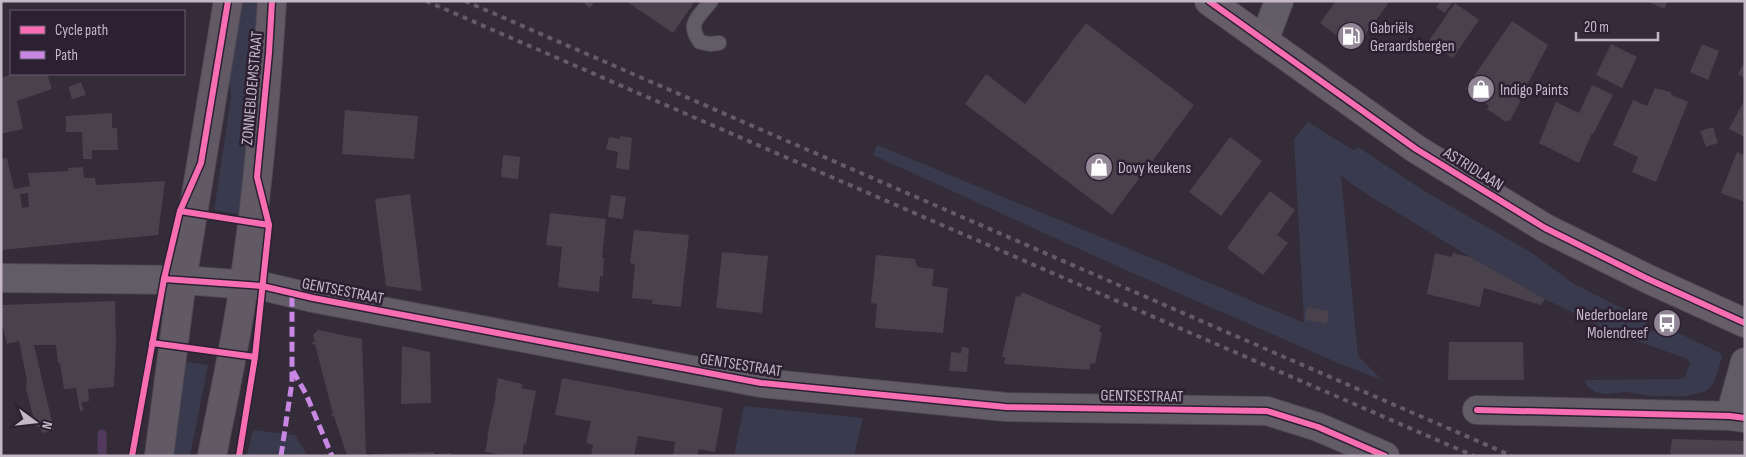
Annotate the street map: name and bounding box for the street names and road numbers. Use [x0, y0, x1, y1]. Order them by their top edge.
street label: ZONNEBLOEMSTRAAT [238, 30, 267, 146]
street label: ASTRIDLAAN [1439, 143, 1507, 195]
street label: GENTSESTRAAT [300, 274, 386, 309]
street label: GENTSESTRAAT [698, 350, 784, 381]
street label: GENTSESTRAAT [1100, 386, 1184, 407]

